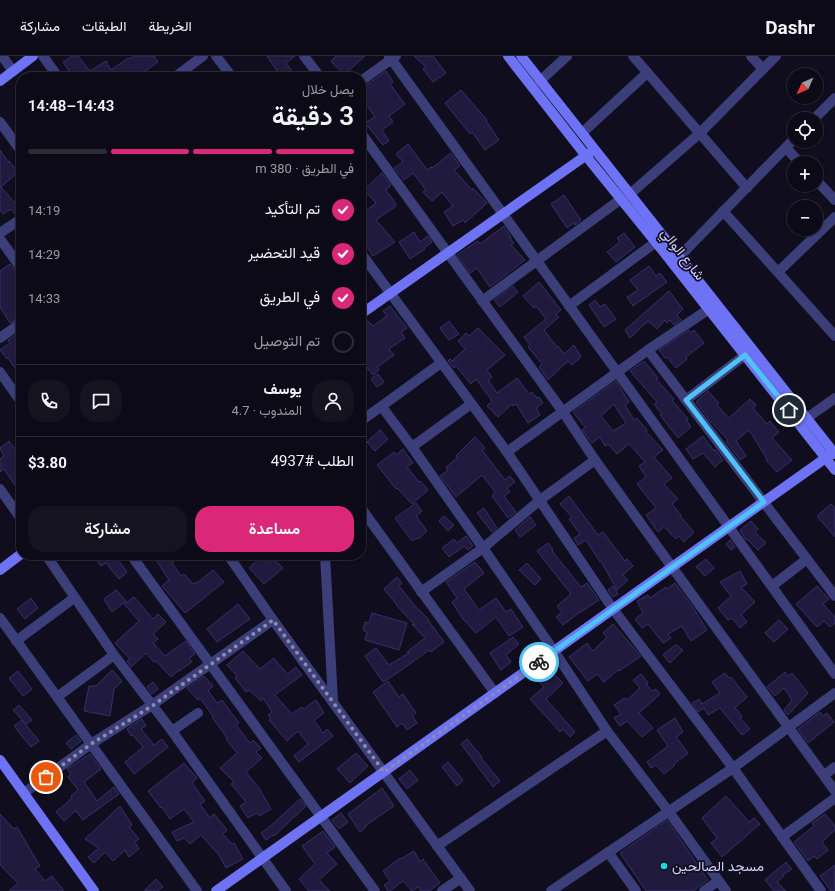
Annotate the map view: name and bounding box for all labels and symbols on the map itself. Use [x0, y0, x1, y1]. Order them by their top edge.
north arrow [787, 68, 823, 104]
street label: شارع الوالي [655, 225, 708, 286]
pin [772, 393, 806, 427]
courier [519, 642, 559, 682]
pin [29, 760, 63, 794]
place label: مسجد الصالحين [672, 858, 764, 875]
marker: مسجد الصالحين [659, 861, 669, 871]

